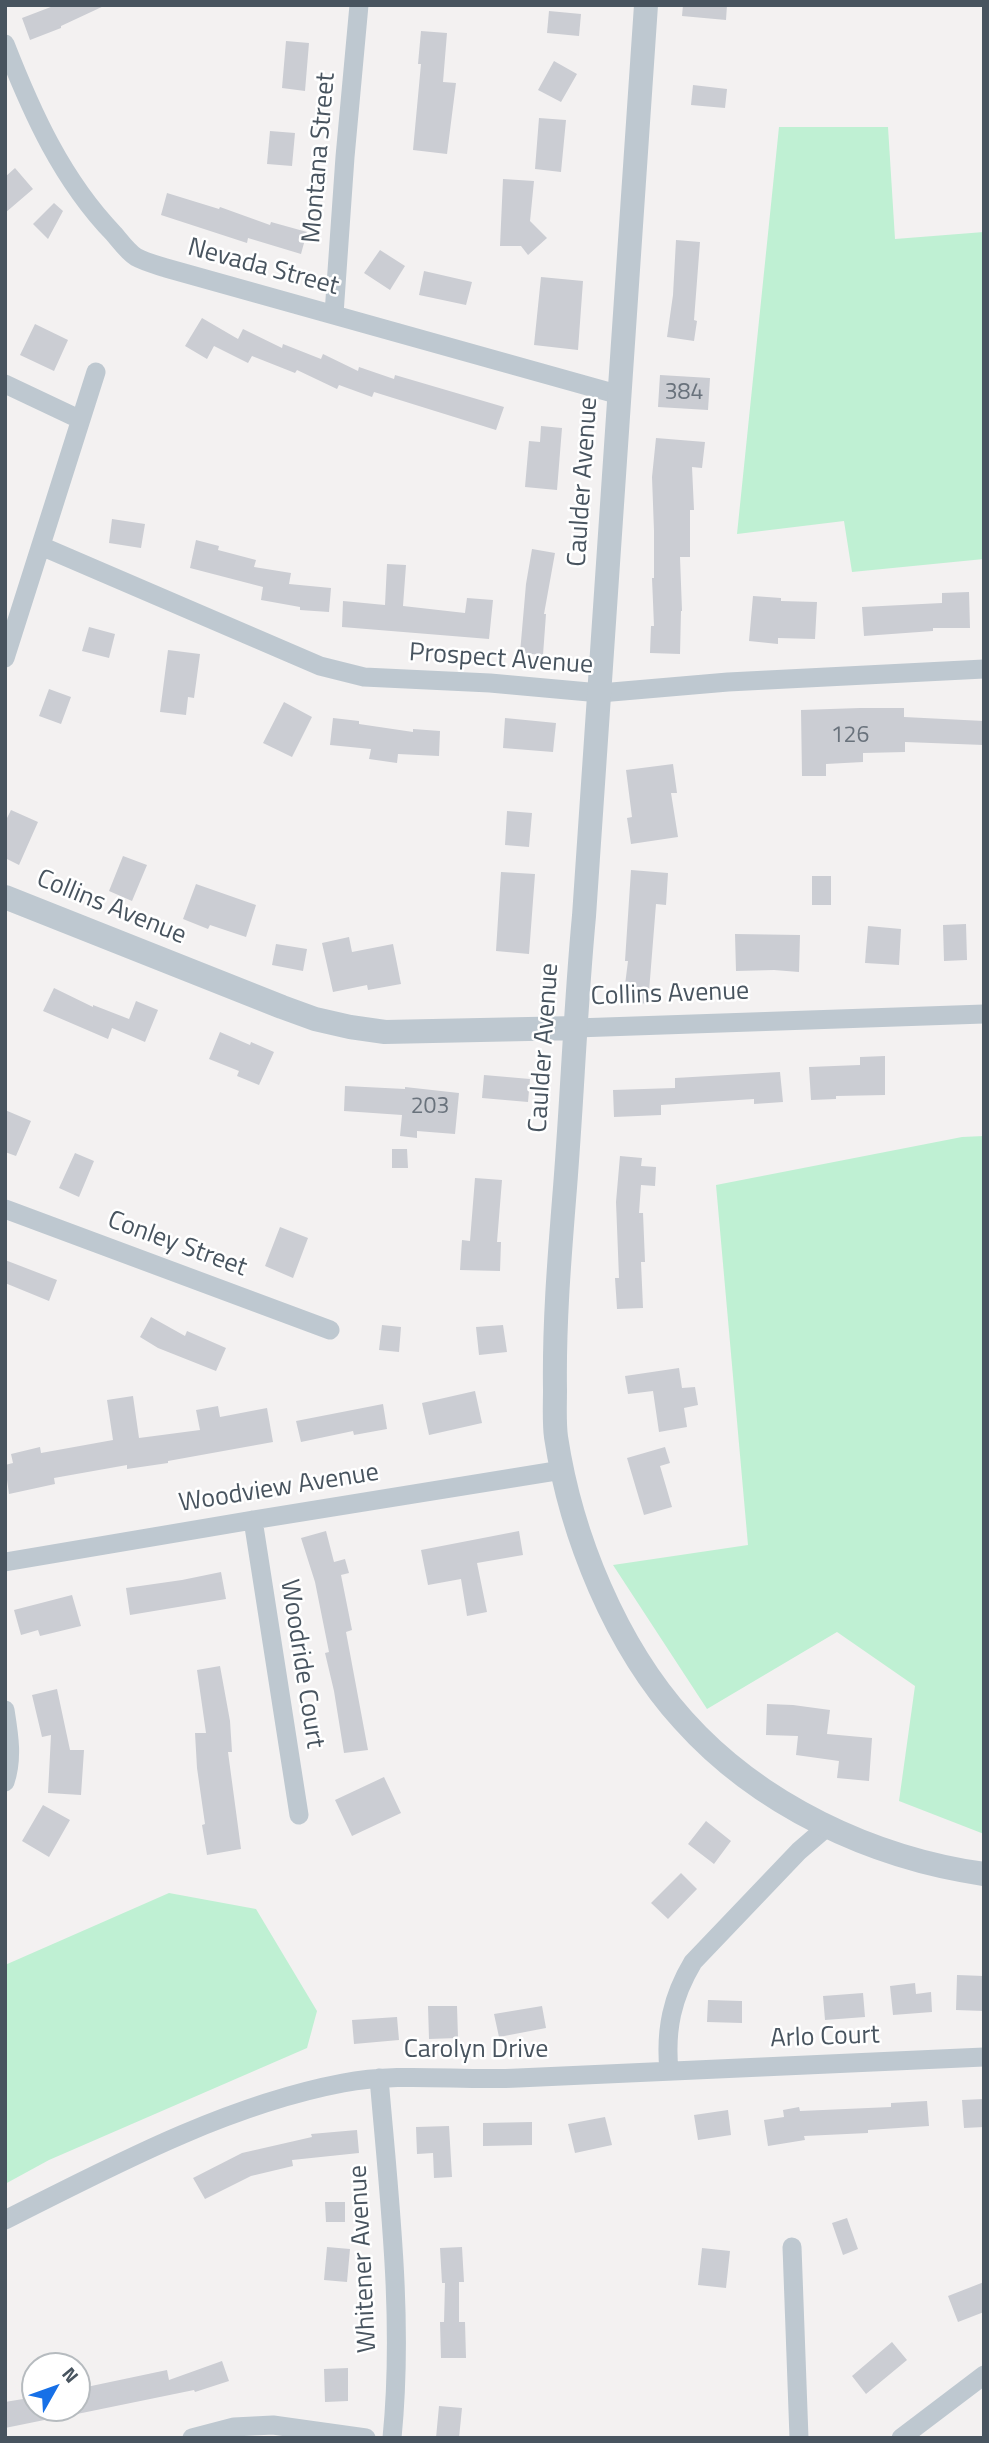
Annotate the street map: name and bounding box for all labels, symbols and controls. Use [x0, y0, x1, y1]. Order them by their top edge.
street label: Montana Street [297, 71, 343, 245]
street label: Nevada Street [184, 233, 342, 303]
house number: 384 [665, 379, 703, 407]
street label: Caulder Avenue [563, 396, 605, 568]
street label: Prospect Avenue [408, 638, 594, 682]
house number: 126 [831, 722, 869, 750]
street label: Collins Avenue [32, 864, 190, 952]
street label: Caulder Avenue [524, 962, 566, 1134]
street label: Collins Avenue [590, 977, 750, 1013]
house number: 203 [411, 1093, 449, 1121]
street label: Conley Street [103, 1205, 251, 1285]
street label: Woodview Avenue [177, 1458, 381, 1520]
street label: Woodride Court [272, 1577, 330, 1751]
street label: Arlo Court [770, 2020, 880, 2056]
street label: Carolyn Drive [404, 2035, 548, 2067]
street label: Whitener Avenue [343, 2164, 385, 2354]
north arrow [21, 2352, 91, 2422]
text: N [56, 2360, 86, 2389]

